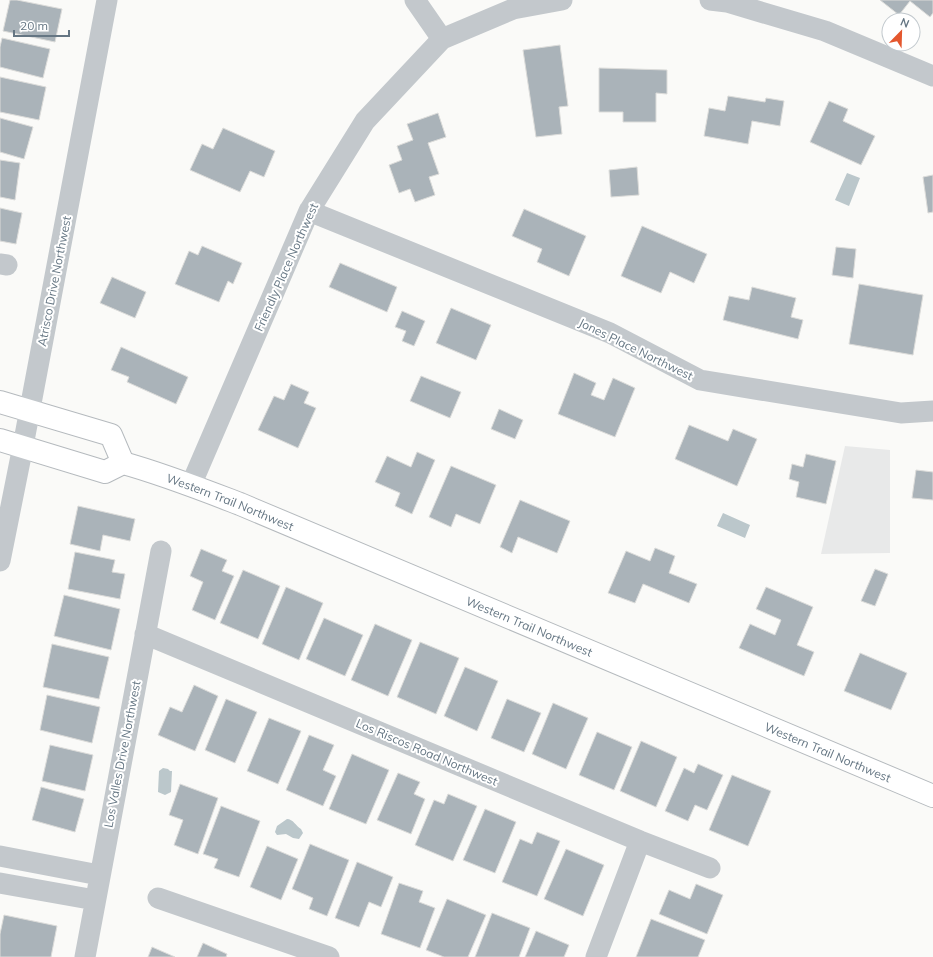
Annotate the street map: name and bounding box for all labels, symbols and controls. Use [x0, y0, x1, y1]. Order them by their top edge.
scale bar [14, 12, 69, 38]
north arrow [881, 12, 921, 52]
text: N [898, 15, 911, 31]
text: 20 m [20, 18, 48, 33]
street label: Friendly Place Northwest [251, 200, 321, 334]
street label: Atrisco Drive Northwest [34, 214, 74, 348]
street label: Jones Place Northwest [576, 315, 696, 383]
street label: Western Trail Northwest [165, 470, 296, 533]
street label: Western Trail Northwest [464, 593, 595, 659]
street label: Los Valles Drive Northwest [100, 679, 144, 829]
street label: Los Riscos Road Northwest [354, 715, 500, 789]
street label: Western Trail Northwest [763, 719, 893, 785]

